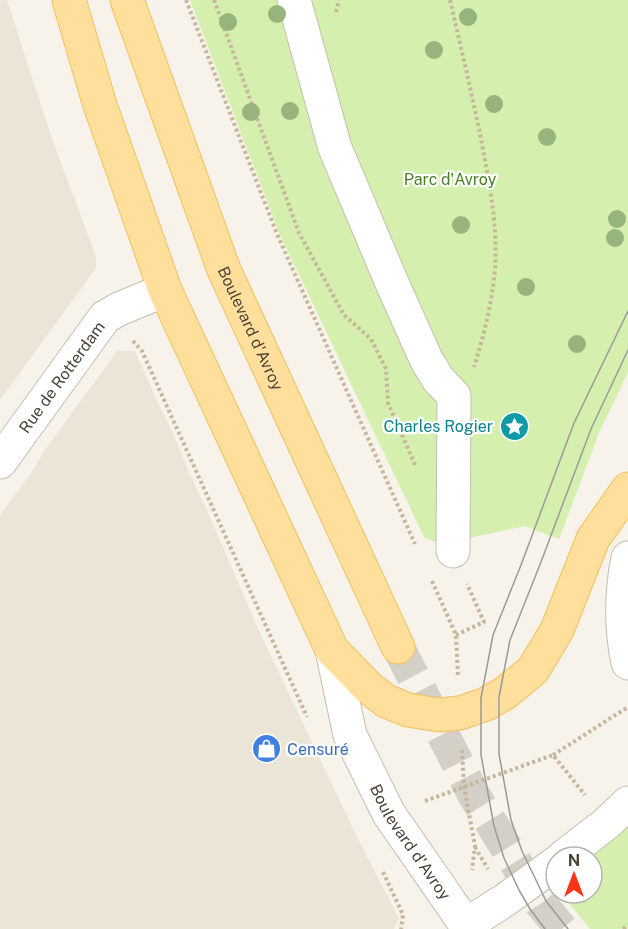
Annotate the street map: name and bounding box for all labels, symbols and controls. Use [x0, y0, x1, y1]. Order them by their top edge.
park label: Parc d'Avroy [404, 170, 497, 189]
street label: Boulevard d'Avroy [214, 263, 287, 394]
street label: Rue de Rotterdam [15, 318, 109, 437]
place icon: Charles Rogier [498, 410, 530, 442]
place label: Charles Rogier [384, 417, 493, 436]
shop icon: Censuré [250, 733, 282, 765]
place label: Censuré [287, 740, 349, 759]
street label: Boulevard d'Avroy [366, 781, 455, 904]
north arrow [544, 845, 604, 905]
text: N [568, 851, 580, 870]

